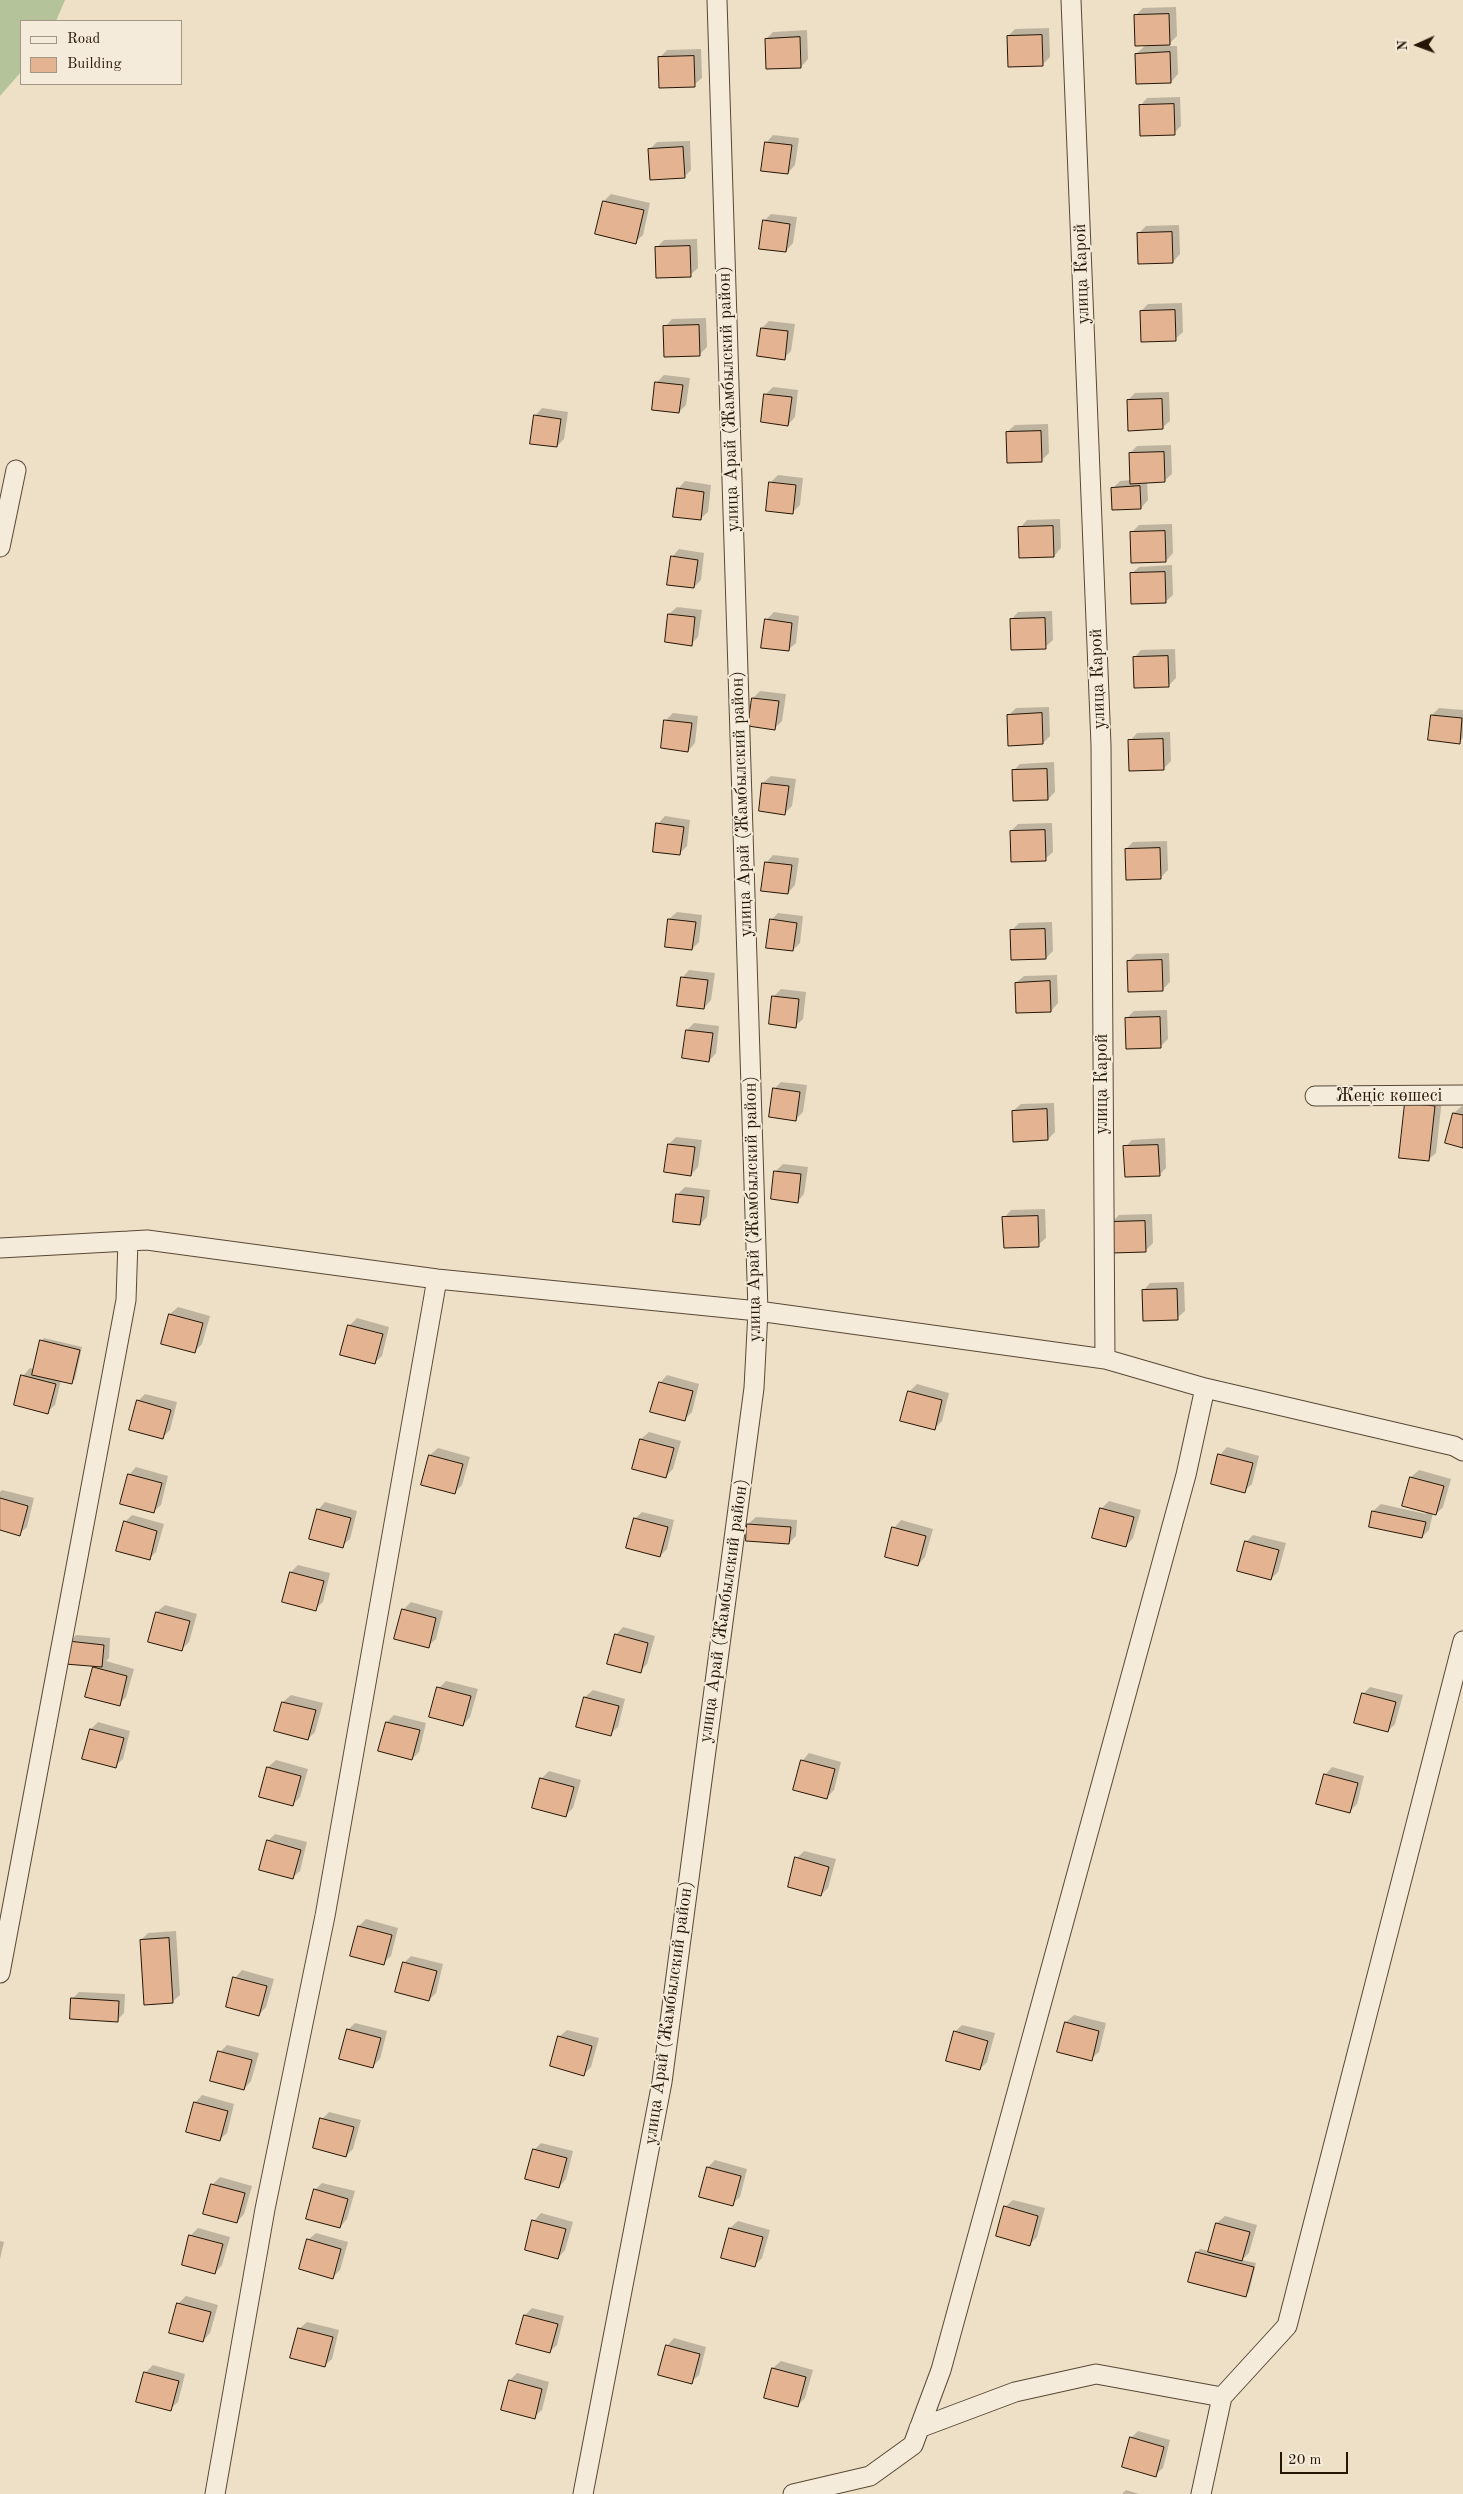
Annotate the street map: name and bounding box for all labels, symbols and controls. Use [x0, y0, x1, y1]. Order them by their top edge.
legend [20, 20, 182, 85]
north arrow [1393, 20, 1443, 70]
text: Road [67, 32, 100, 47]
text: N [1396, 40, 1410, 51]
text: Building [67, 57, 122, 72]
street label: улица Карой [1069, 223, 1095, 325]
street label: улица Арай (Жамбылский район) [714, 266, 744, 532]
street label: улица Карой [1085, 628, 1111, 730]
street label: улица Арай (Жамбылский район) [727, 671, 757, 937]
street label: улица Карой [1091, 1033, 1113, 1135]
street label: улица Арай (Жамбылский район) [740, 1076, 766, 1342]
street label: Жеңіс көшесі [1336, 1085, 1442, 1107]
street label: улица Арай (Жамбылский район) [695, 1478, 753, 1744]
street label: улица Арай (Жамбылский район) [640, 1880, 698, 2146]
scale bar [1283, 2442, 1350, 2474]
text: 20 m [1288, 2453, 1322, 2468]

